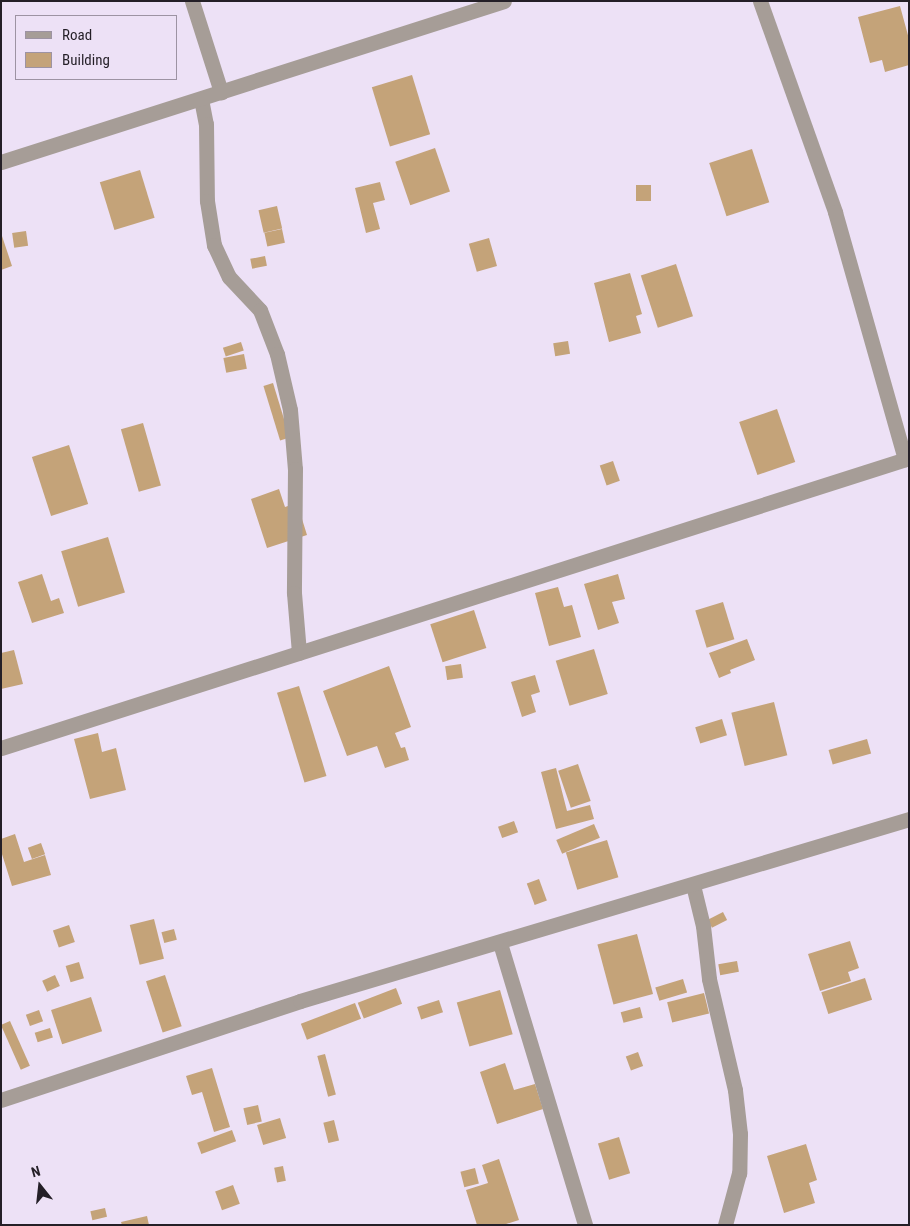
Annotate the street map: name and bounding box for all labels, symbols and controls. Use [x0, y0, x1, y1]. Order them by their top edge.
legend [15, 15, 178, 80]
text: Road [62, 26, 92, 44]
text: Building [62, 51, 110, 69]
north arrow [15, 1161, 65, 1211]
text: N [30, 1163, 42, 1180]

